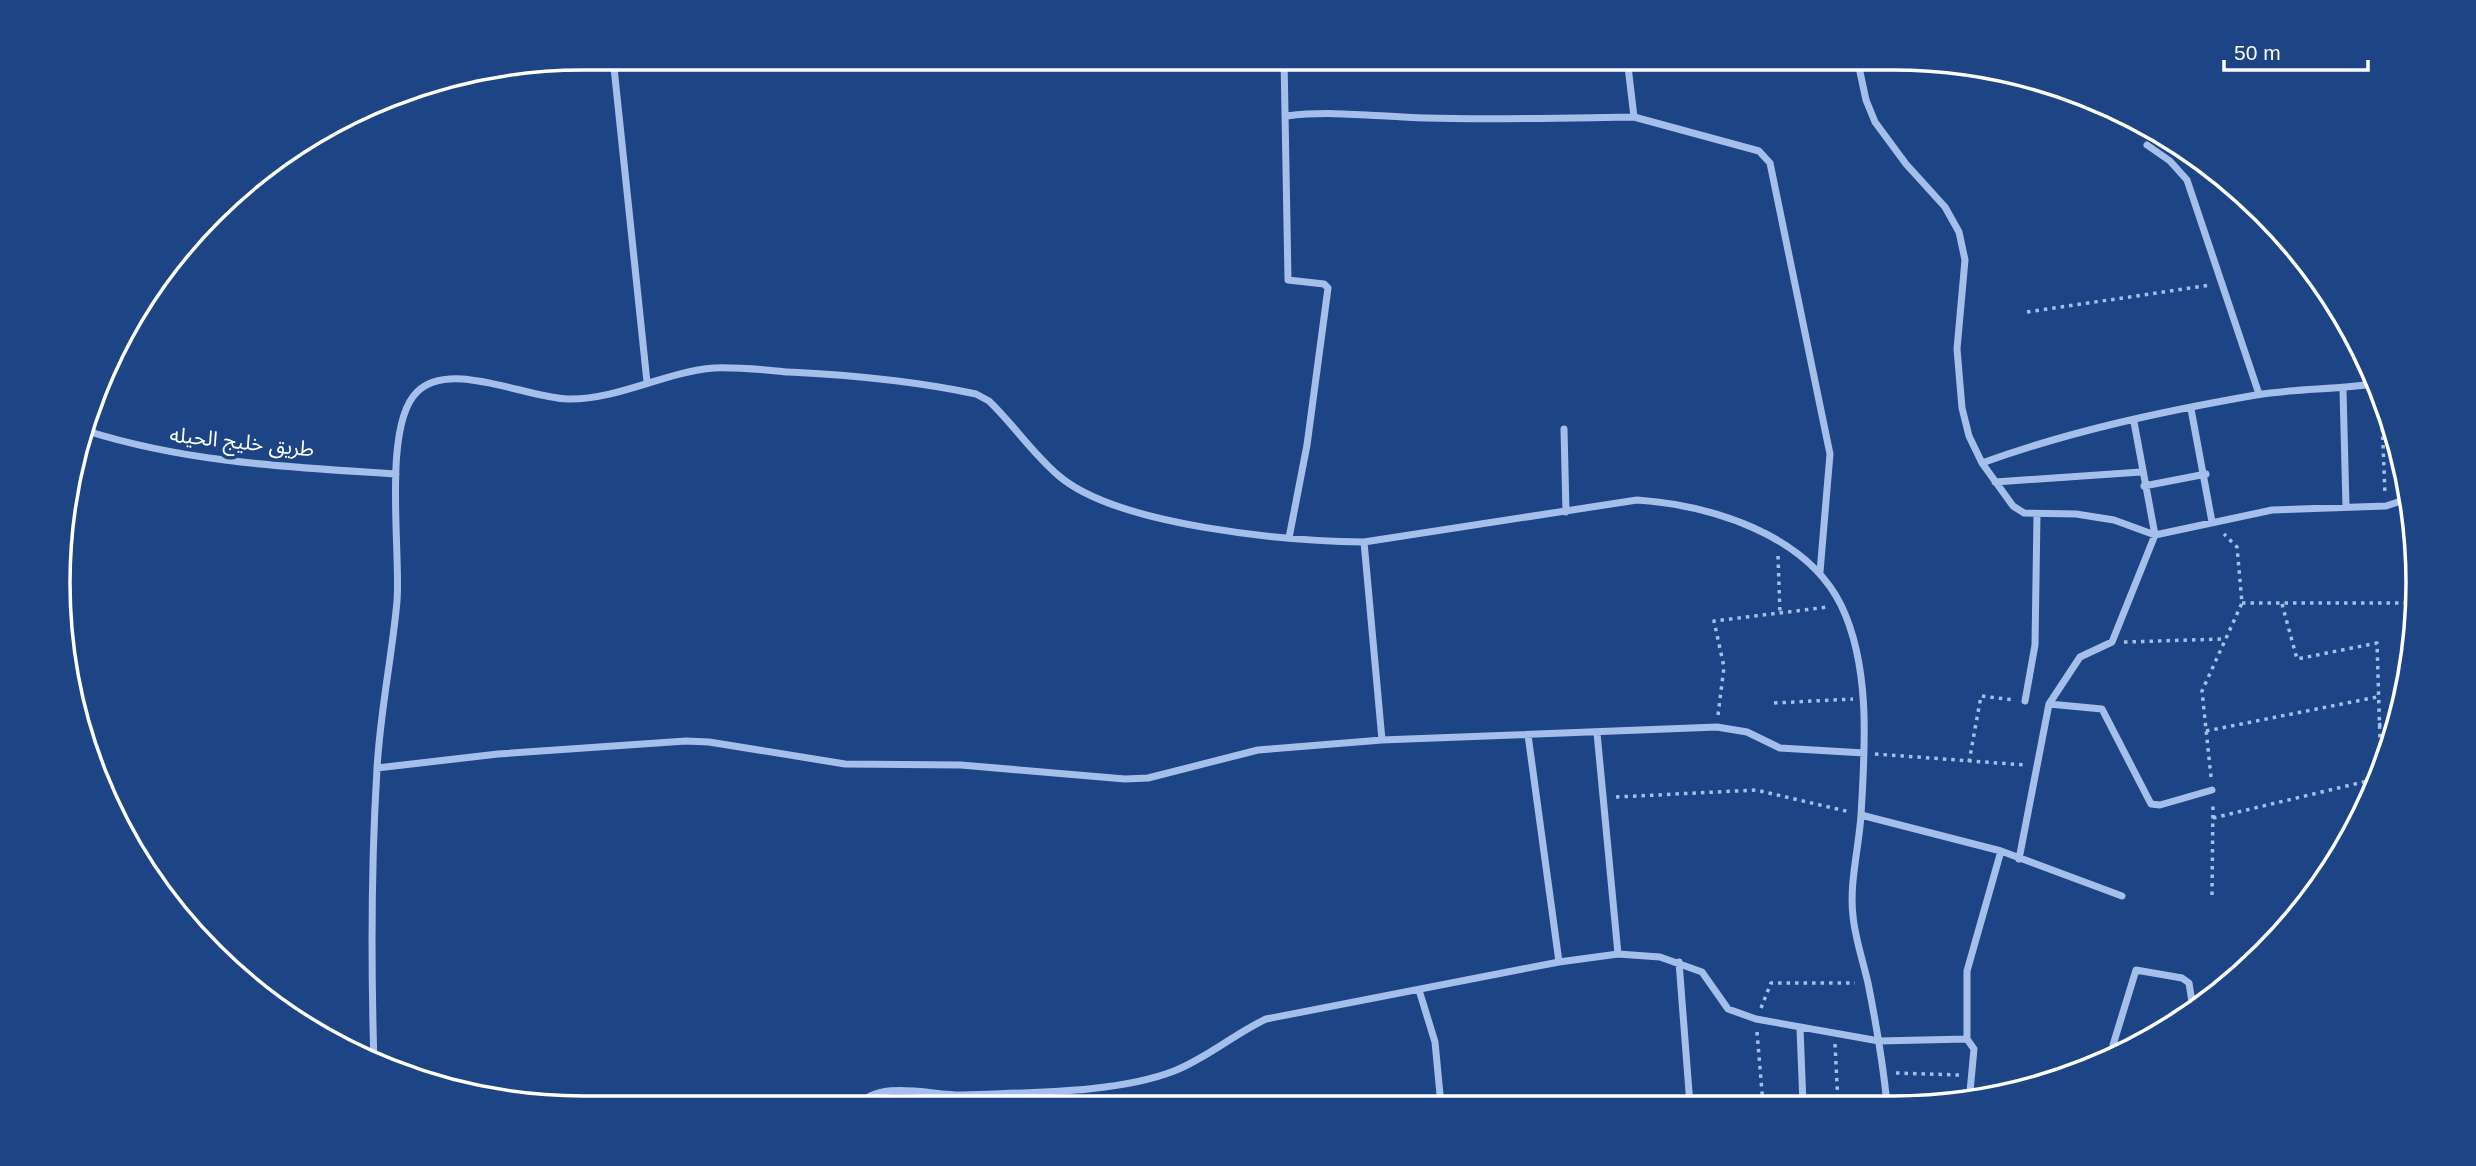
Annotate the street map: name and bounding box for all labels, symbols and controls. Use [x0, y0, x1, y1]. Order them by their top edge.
scale bar [2224, 28, 2368, 72]
text: 50 m [2234, 41, 2281, 64]
street label: طريق خليج الحيله [168, 422, 315, 465]

